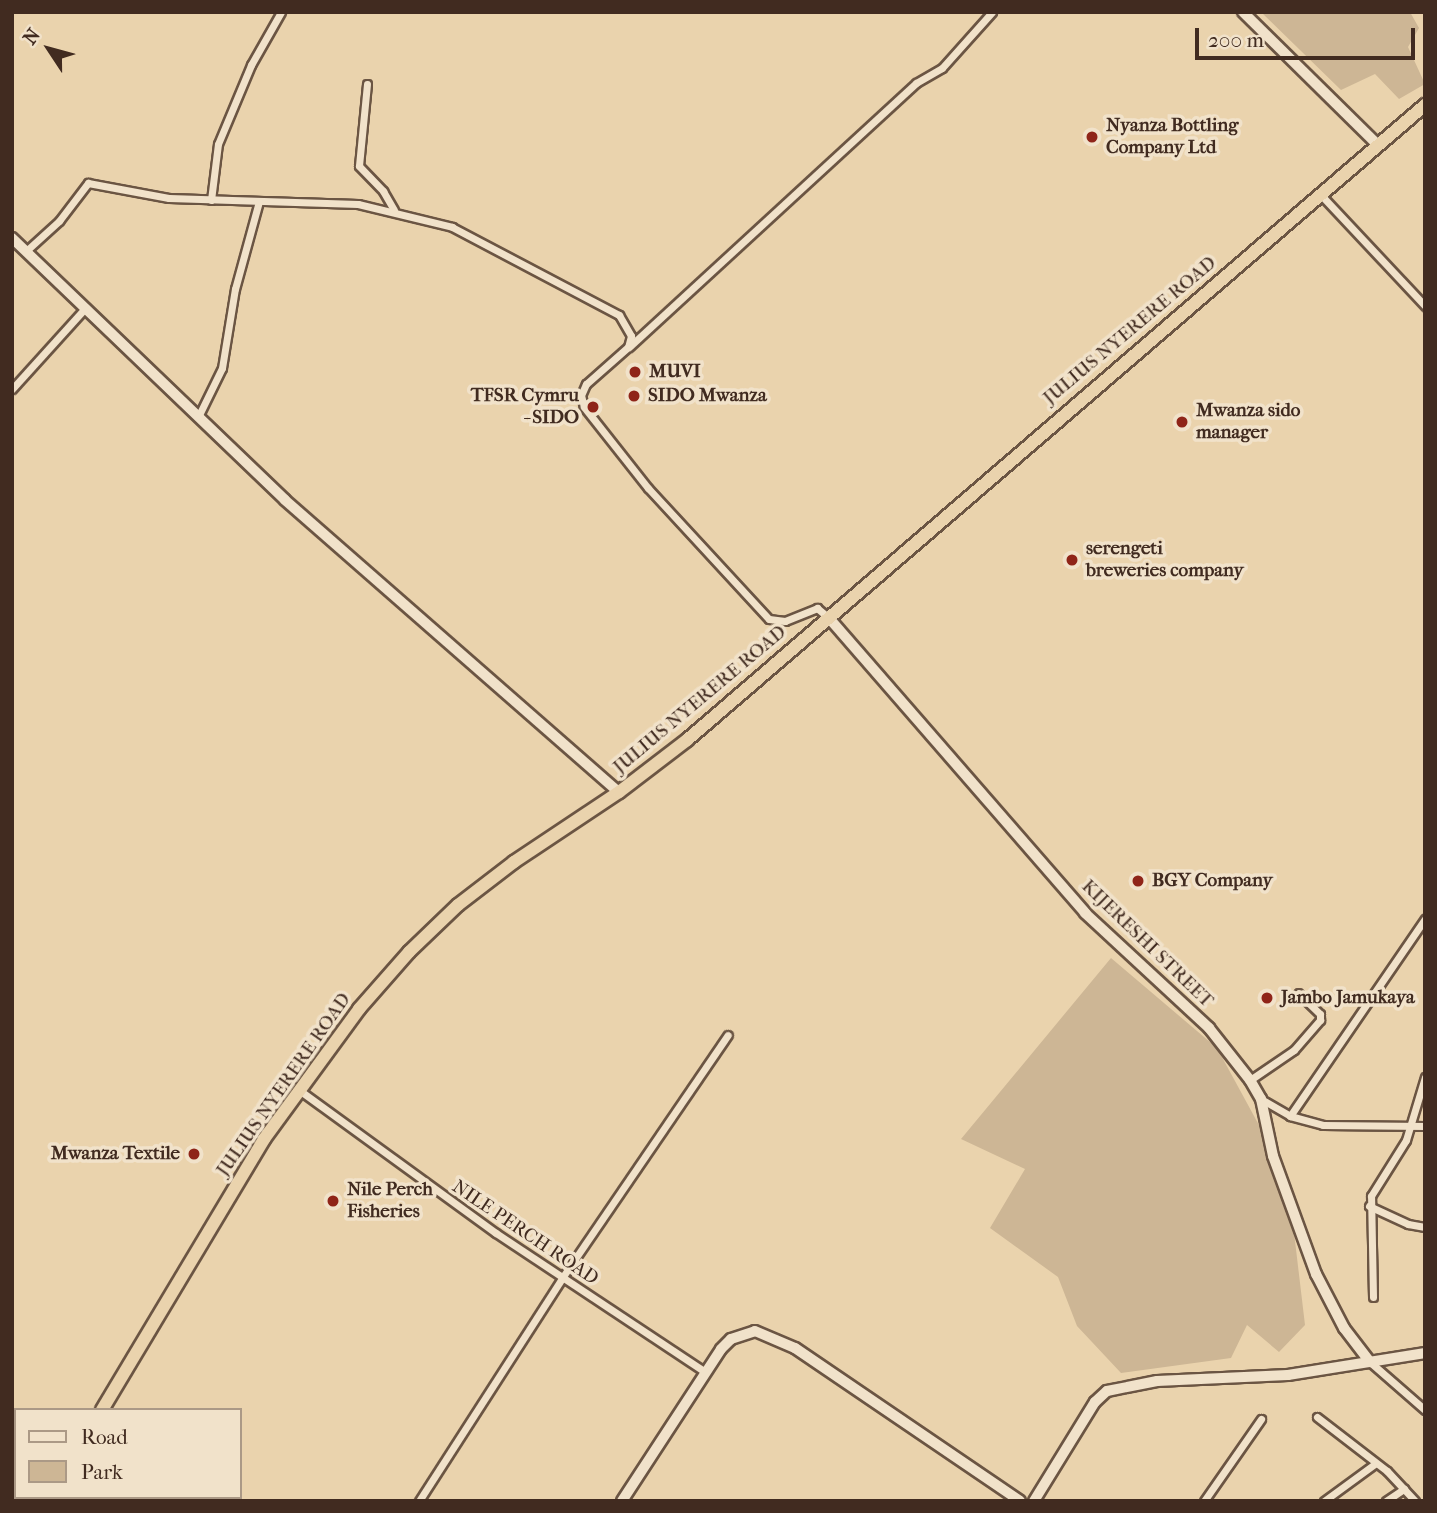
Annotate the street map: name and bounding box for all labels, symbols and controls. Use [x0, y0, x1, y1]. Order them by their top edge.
north arrow [14, 14, 84, 84]
scale bar [1199, 14, 1420, 58]
text: N [19, 24, 45, 49]
text: 200 m [1208, 28, 1264, 52]
place label: Nyanza Bottling Company Ltd [1106, 115, 1238, 159]
marker: Nyanza Bottling Company Ltd [1084, 129, 1100, 145]
street label: JULIUS NYERERE ROAD [1039, 252, 1221, 410]
place label: MUVI [649, 361, 701, 383]
marker: MUVI [627, 364, 643, 380]
place label: TFSR Cymru - SIDO [471, 385, 579, 429]
place label: SIDO Mwanza [648, 385, 767, 407]
marker: SIDO Mwanza [626, 388, 642, 404]
marker: TFSR Cymru - SIDO [585, 399, 601, 415]
place label: Mwanza sido manager [1196, 400, 1300, 444]
marker: Mwanza sido manager [1174, 414, 1190, 430]
place label: serengeti breweries company [1086, 538, 1244, 582]
marker: serengeti breweries company [1064, 552, 1080, 568]
street label: JULIUS NYERERE ROAD [609, 621, 791, 779]
place label: BGY Company [1152, 870, 1273, 892]
marker: BGY Company [1130, 873, 1146, 889]
street label: KIJERESHI STREET [1076, 875, 1218, 1013]
place label: Jambo Jamukaya [1281, 987, 1415, 1009]
street label: JULIUS NYERERE ROAD [212, 989, 356, 1181]
marker: Jambo Jamukaya [1259, 990, 1275, 1006]
place label: Mwanza Textile [51, 1143, 180, 1165]
marker: Mwanza Textile [186, 1146, 202, 1162]
street label: NILE PERCH ROAD [447, 1176, 603, 1290]
place label: Nile Perch Fisheries [347, 1179, 433, 1223]
marker: Nile Perch Fisheries [325, 1193, 341, 1209]
legend [14, 1408, 242, 1499]
text: Road [81, 1425, 128, 1449]
text: Park [81, 1460, 123, 1484]

